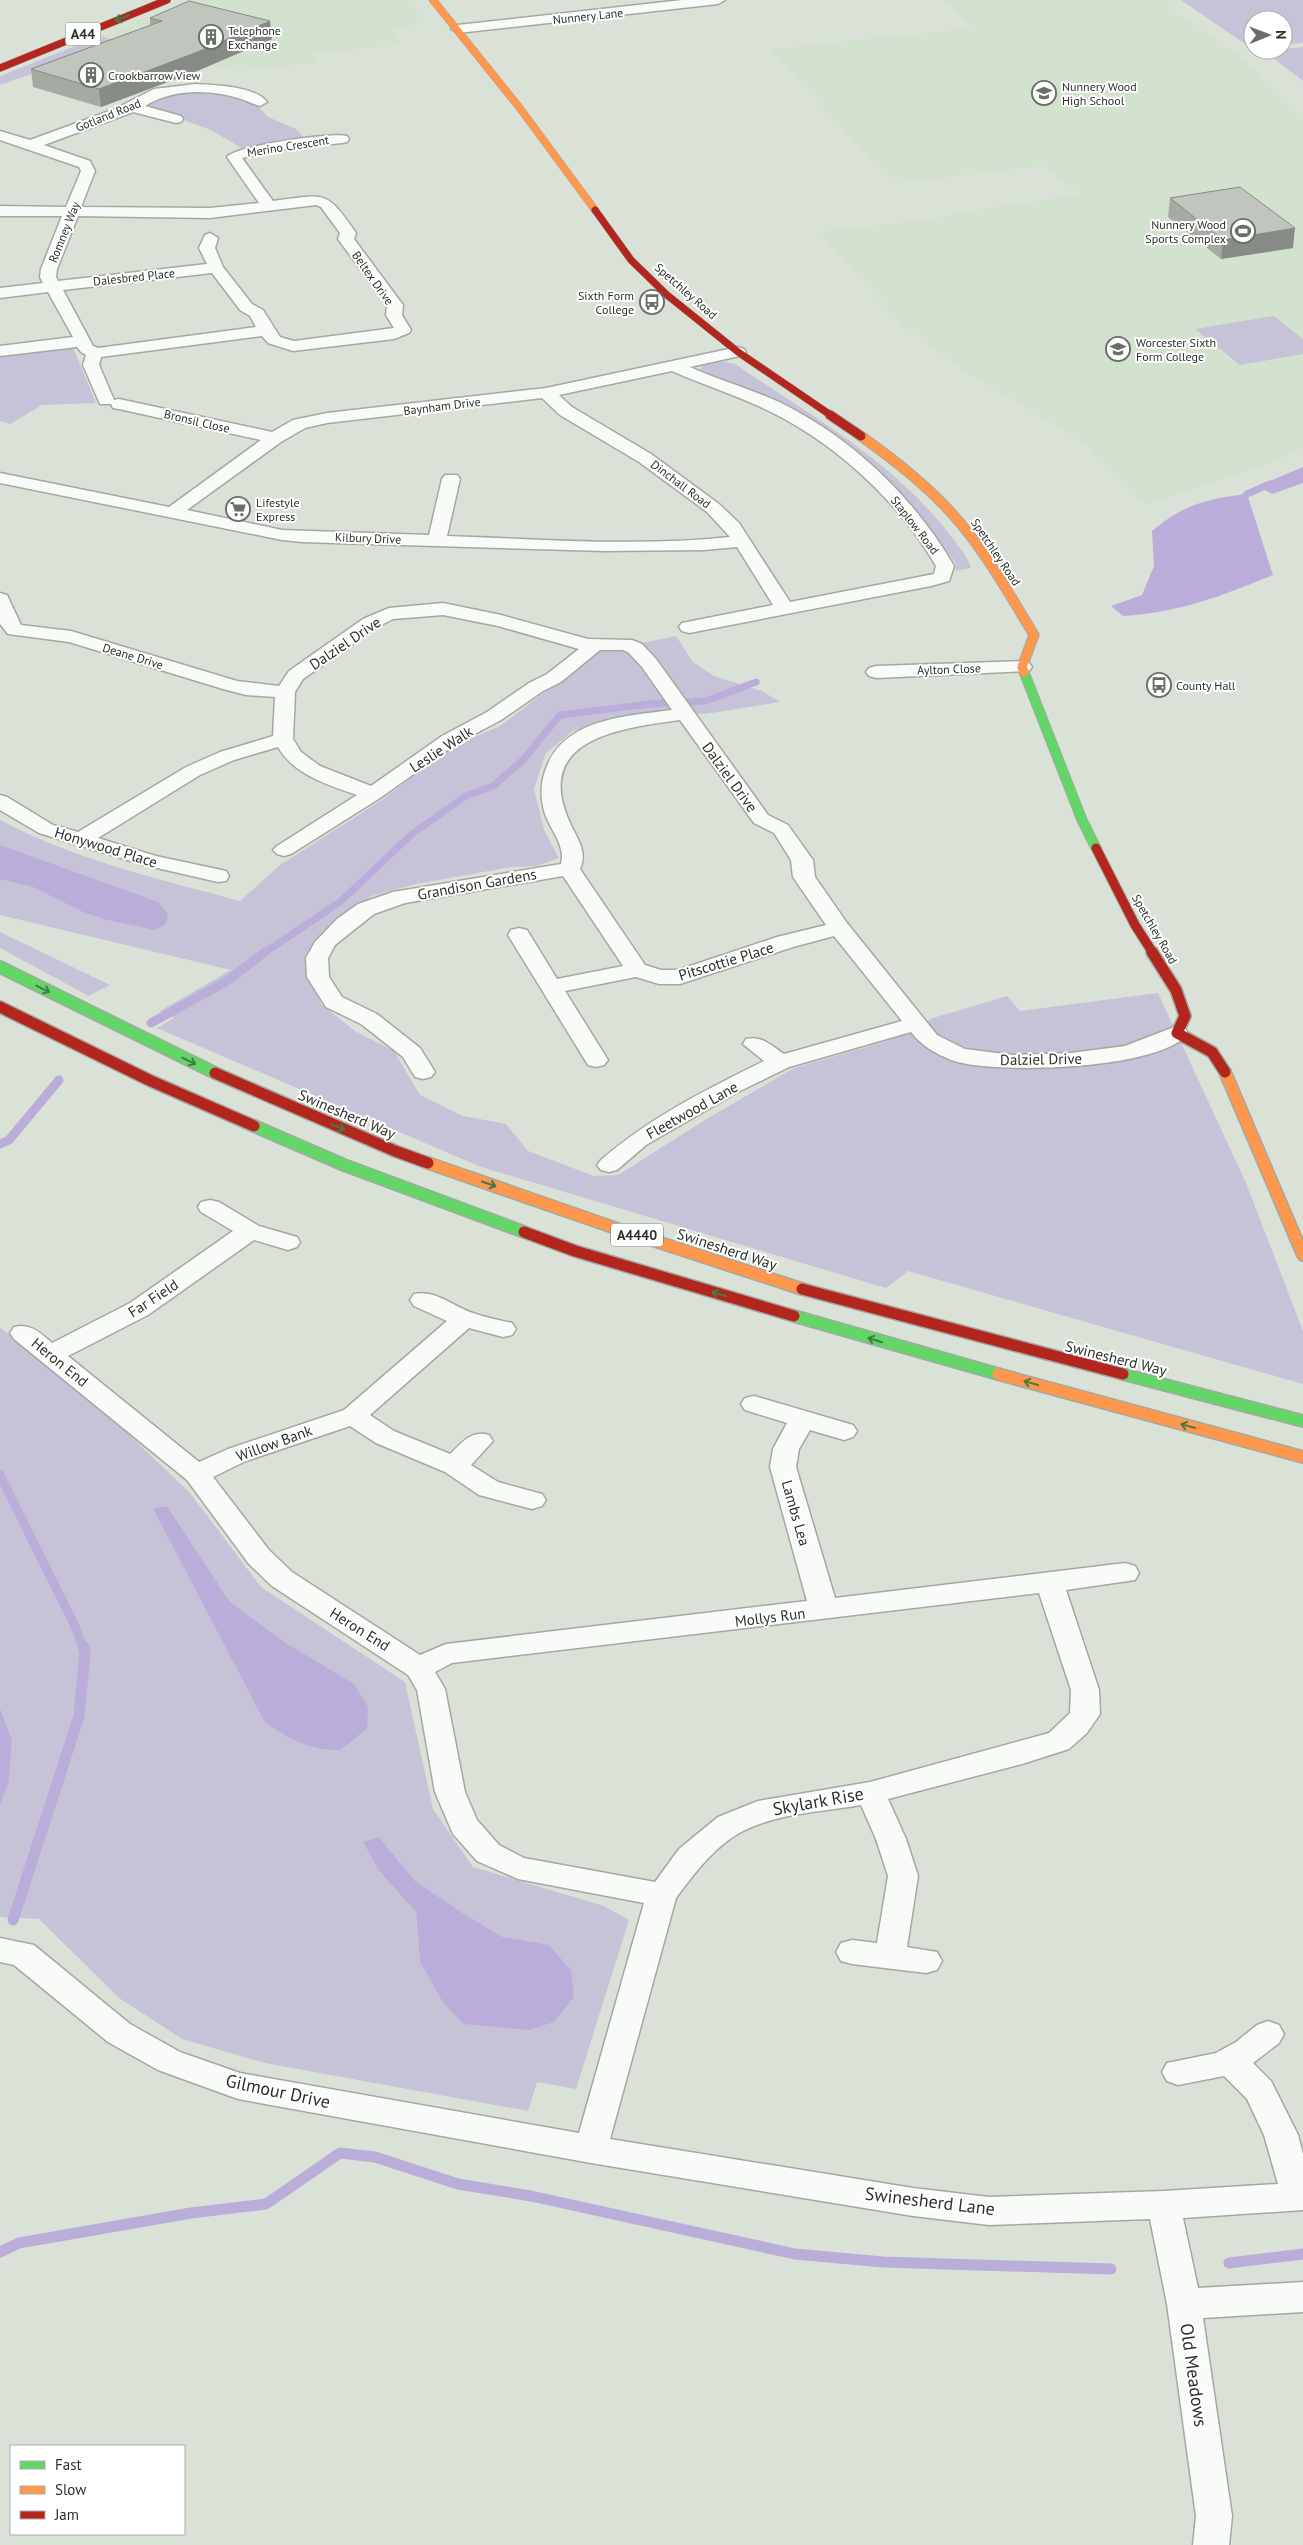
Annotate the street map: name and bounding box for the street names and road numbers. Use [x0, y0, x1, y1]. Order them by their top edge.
street label: Nunnery Lane [552, 5, 624, 27]
road number: A44 [66, 22, 100, 46]
street label: Gotland Road [73, 95, 143, 135]
street label: Merino Crescent [246, 132, 330, 160]
street label: Romney Way [45, 199, 83, 265]
street label: Beltex Drive [349, 248, 397, 308]
street label: Spetchley Road [652, 260, 720, 322]
street label: Dalesbred Place [92, 265, 176, 289]
street label: Baynham Drive [403, 394, 481, 418]
street label: Bronsil Close [163, 406, 231, 436]
street label: Dinchall Road [648, 457, 714, 511]
street label: Staplow Road [888, 493, 942, 557]
street label: Spetchley Road [968, 515, 1024, 589]
street label: Kilbury Drive [335, 529, 401, 547]
street label: Dalziel Drive [306, 612, 384, 674]
street label: Deane Drive [101, 640, 165, 672]
street label: Aylton Close [917, 660, 981, 678]
street label: Leslie Walk [406, 721, 477, 776]
street label: Dalziel Drive [698, 738, 762, 816]
street label: Honywood Place [52, 822, 160, 872]
street label: Grandison Gardens [416, 864, 538, 904]
street label: Spetchley Road [1129, 891, 1181, 967]
street label: Pitscottie Place [676, 938, 776, 984]
street label: Dalziel Drive [1000, 1049, 1082, 1069]
street label: Fleetwood Lane [643, 1077, 741, 1143]
street label: Swinesherd Way [295, 1085, 399, 1143]
road number: A4440 [611, 1224, 663, 1246]
street label: Swinesherd Way [675, 1224, 779, 1274]
street label: Far Field [124, 1275, 182, 1321]
street label: Heron End [28, 1333, 92, 1391]
street label: Swinesherd Way [1063, 1336, 1169, 1380]
street label: Willow Bank [233, 1420, 315, 1465]
street label: Lambs Lea [778, 1478, 814, 1548]
street label: Heron End [326, 1603, 394, 1655]
street label: Mollys Run [734, 1603, 806, 1631]
street label: Skylark Rise [771, 1782, 865, 1820]
street label: Gilmour Drive [224, 2069, 332, 2113]
street label: Swinesherd Lane [864, 2182, 996, 2220]
street label: Old Meadows [1175, 2322, 1213, 2428]

